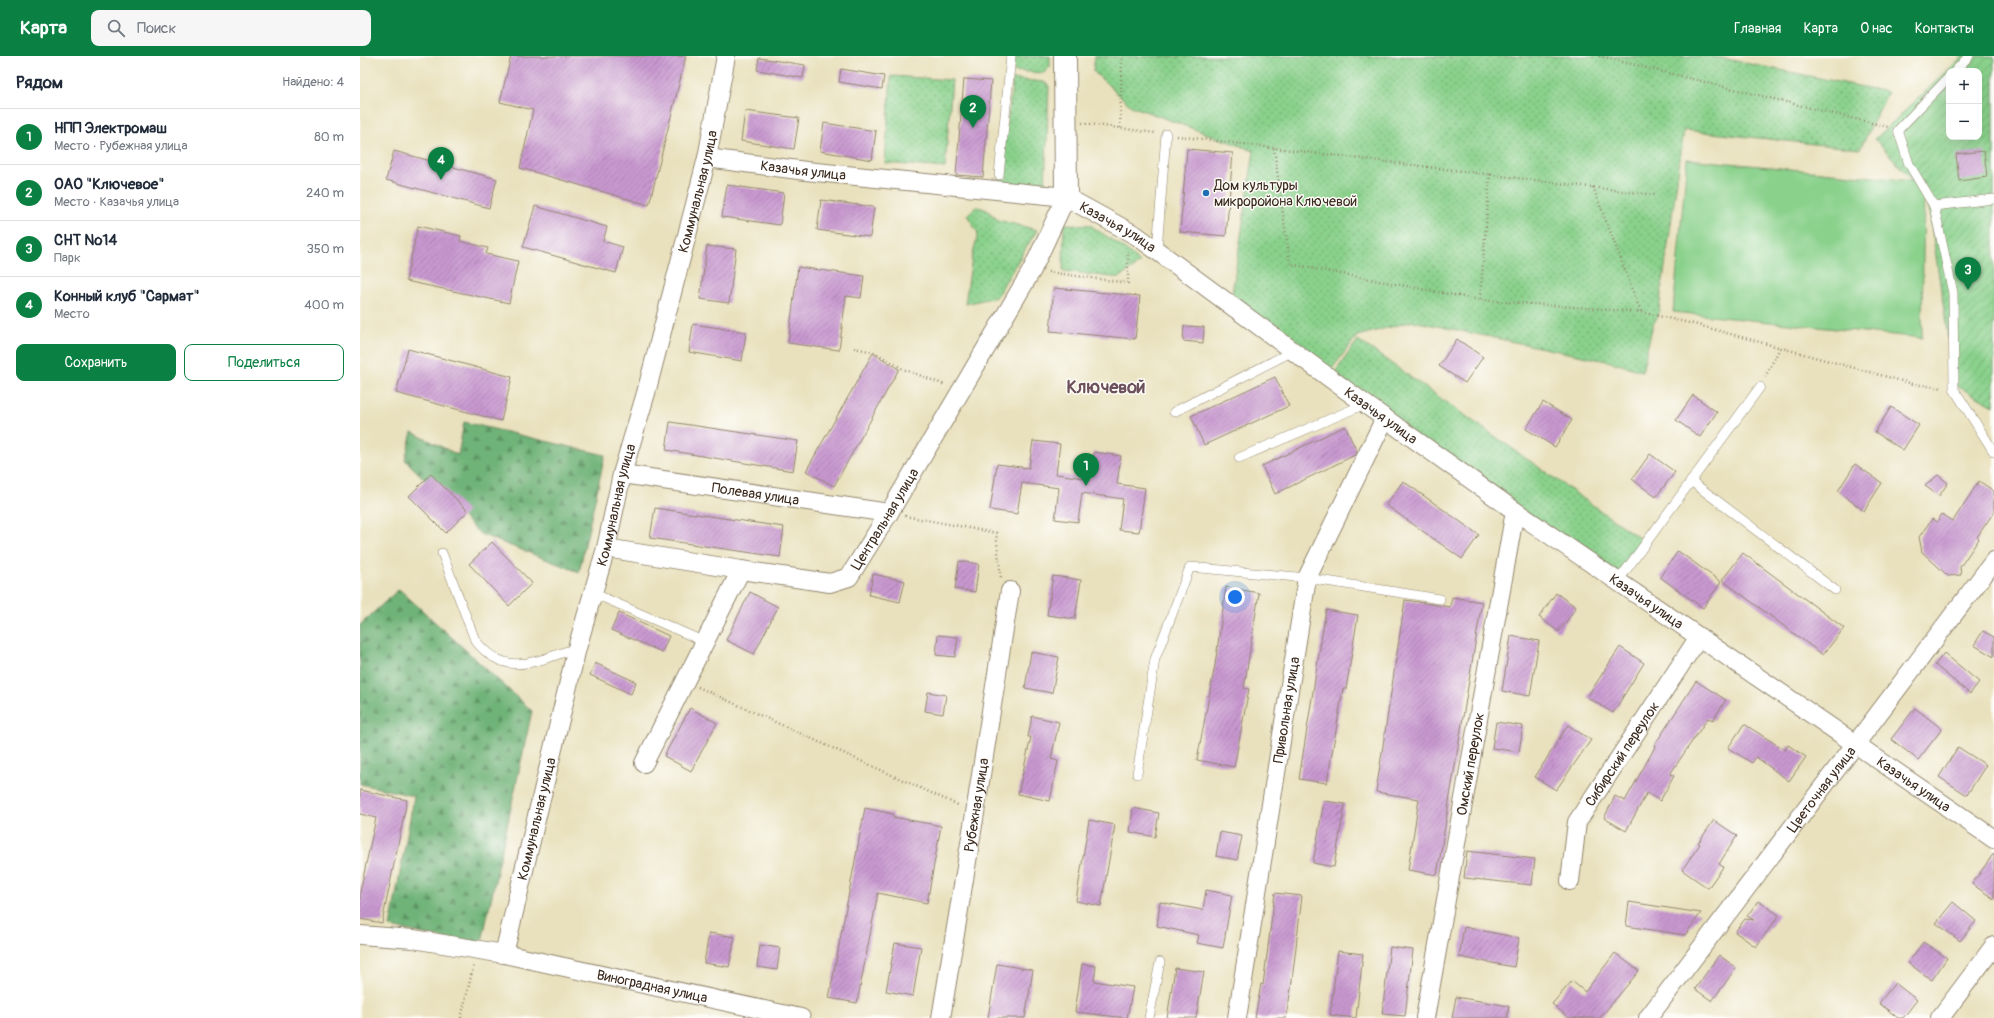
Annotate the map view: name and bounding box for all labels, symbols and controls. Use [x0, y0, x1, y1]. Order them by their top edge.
search box [91, 10, 371, 46]
text: Карта [20, 16, 67, 40]
icon: search [105, 17, 127, 39]
text: Поиск [137, 19, 176, 38]
text: Главная [1734, 20, 1781, 37]
text: Карта [1803, 20, 1838, 37]
text: О нас [1860, 20, 1893, 37]
text: Контакты [1915, 20, 1974, 37]
map controls [1946, 68, 1982, 140]
button: + [1946, 68, 1982, 104]
text: Рядом [16, 72, 63, 93]
text: Найдено: 4 [282, 74, 344, 90]
pin: 2 [960, 95, 986, 128]
button: − [1946, 104, 1982, 140]
text: НПП Электромаш [54, 119, 167, 138]
text: 1 [26, 129, 32, 145]
text: 80 m [314, 129, 344, 145]
street label: Коммунальная улица [674, 129, 720, 254]
text: Место · Рубежная улица [54, 138, 187, 154]
pin: 4 [428, 147, 454, 180]
street label: Казачья улица [759, 157, 847, 183]
text: ОАО "Ключевое" [54, 175, 164, 194]
place label: Дом культуры микроройона Ключевой [1213, 177, 1357, 210]
text: 2 [25, 185, 33, 201]
text: 240 m [306, 185, 344, 201]
marker: Дом культуры микроройона Ключевой [1201, 188, 1211, 198]
text: Место · Казачья улица [54, 194, 179, 210]
street label: Казачья улица [1077, 198, 1160, 256]
text: СНТ №14 [54, 231, 117, 250]
text: 3 [25, 241, 33, 257]
text: 350 m [306, 241, 344, 257]
text: Парк [54, 250, 81, 266]
pin: 3 [1955, 257, 1981, 290]
text: Конный клуб "Сармат" [54, 287, 200, 306]
text: 4 [25, 297, 33, 313]
text: 400 m [304, 297, 344, 313]
text: Место [54, 306, 90, 322]
button: Сохранить [16, 344, 176, 381]
button: Поделиться [184, 344, 344, 381]
district label: Ключевой [1067, 376, 1145, 399]
street label: Казачья улица [1341, 383, 1421, 447]
street label: Коммунальная улица [593, 442, 639, 568]
pin: 1 [1073, 453, 1099, 486]
street label: Центральная улица [847, 465, 922, 573]
street label: Полевая улица [711, 479, 800, 508]
street label: Казачья улица [1606, 570, 1687, 632]
your location [1225, 587, 1245, 607]
street label: Привольная улица [1269, 655, 1303, 764]
street label: Сибирский переулок [1581, 698, 1663, 809]
street label: Омский переулок [1453, 711, 1488, 817]
street label: Цветочная улица [1783, 743, 1859, 836]
street label: Казачья улица [1874, 753, 1954, 815]
street label: Коммунальная улица [513, 756, 559, 882]
street label: Рубежная улица [960, 757, 992, 853]
street label: Виноградная улица [595, 966, 709, 1006]

